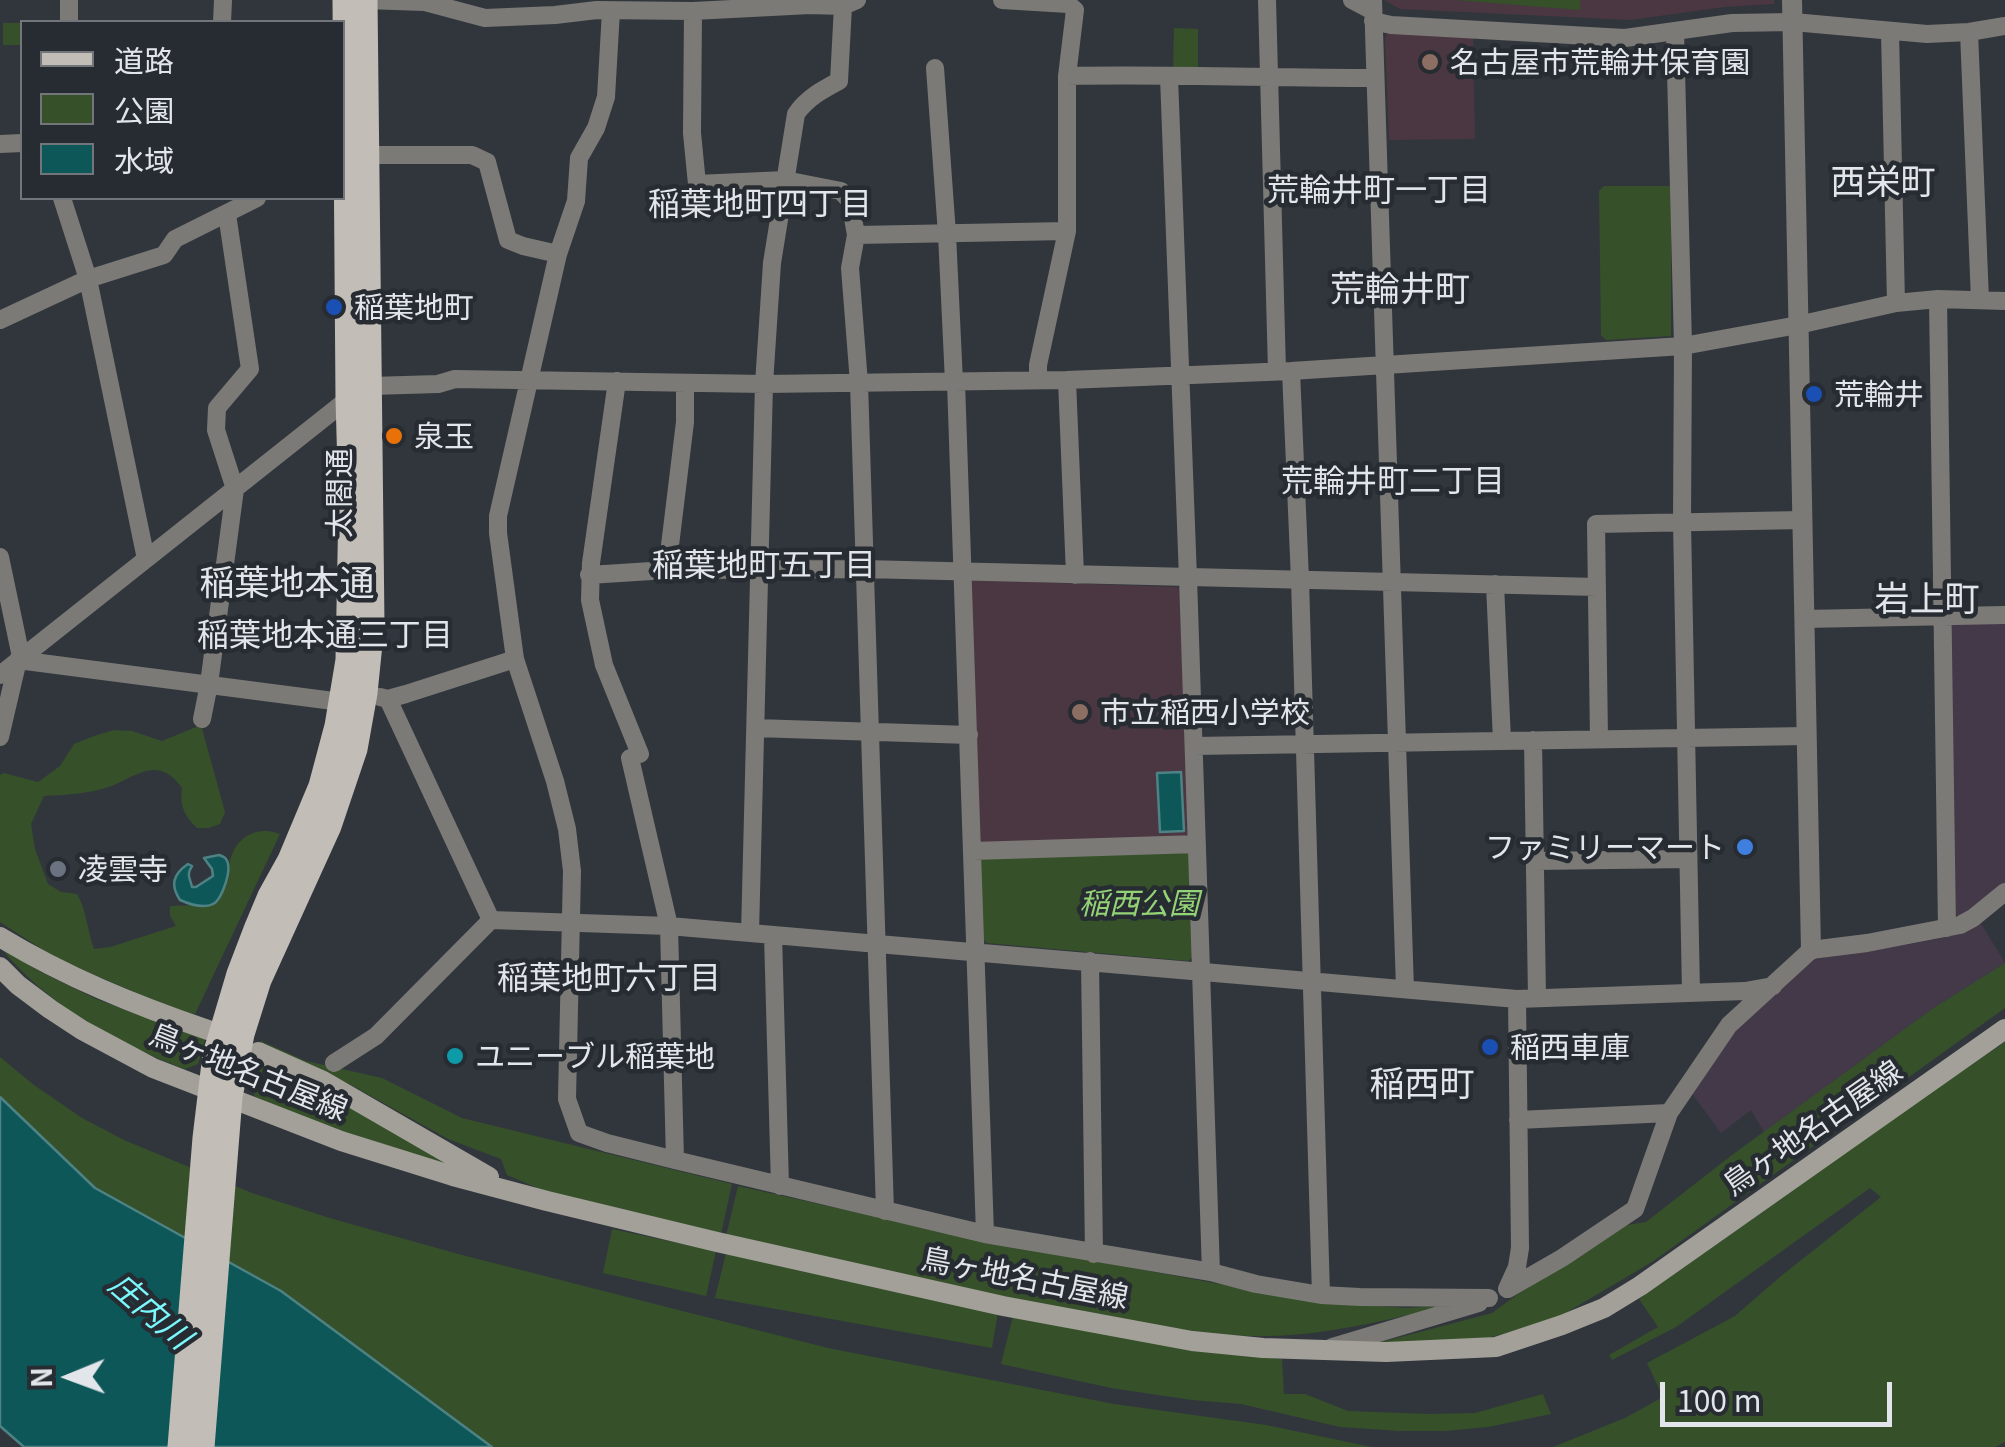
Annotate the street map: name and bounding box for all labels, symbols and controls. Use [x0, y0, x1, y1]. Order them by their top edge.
legend [20, 20, 345, 200]
text: 道路 [114, 37, 174, 81]
place label: 名古屋市荒輪井保育園 [1450, 44, 1750, 80]
marker: 名古屋市荒輪井保育園 [1419, 51, 1441, 73]
text: 公園 [114, 87, 174, 131]
text: 水域 [114, 137, 174, 181]
district label: 西栄町 [1831, 160, 1935, 202]
district label: 荒輪井町一丁目 [1267, 170, 1491, 208]
district label: 稲葉地町四丁目 [648, 184, 872, 222]
district label: 荒輪井町 [1330, 267, 1470, 309]
place label: 稲葉地町 [354, 289, 474, 325]
marker: 稲葉地町 [323, 296, 345, 318]
place label: 荒輪井 [1834, 376, 1924, 412]
marker: 荒輪井 [1803, 383, 1825, 405]
place label: 泉玉 [414, 418, 474, 454]
marker: 泉玉 [383, 425, 405, 447]
street label: 太閤通 [321, 448, 357, 538]
district label: 荒輪井町二丁目 [1281, 461, 1505, 499]
district label: 稲葉地町五丁目 [652, 545, 876, 583]
district label: 稲葉地本通 [200, 561, 374, 603]
district label: 岩上町 [1875, 577, 1979, 619]
district label: 稲葉地本通三丁目 [197, 615, 453, 653]
place label: 市立稲西小学校 [1100, 694, 1310, 730]
marker: 市立稲西小学校 [1069, 701, 1091, 723]
place label: ファミリーマート [1485, 829, 1725, 865]
marker: ファミリーマート [1734, 836, 1756, 858]
place label: 凌雲寺 [78, 851, 168, 887]
marker: 凌雲寺 [47, 858, 69, 880]
park label: 稲西公園 [1079, 885, 1199, 921]
district label: 稲葉地町六丁目 [497, 958, 721, 996]
street label: 鳥ヶ地名古屋線 [145, 1015, 353, 1127]
place label: 稲西車庫 [1510, 1029, 1630, 1065]
marker: 稲西車庫 [1479, 1036, 1501, 1058]
place label: ユニーブル稲葉地 [475, 1038, 715, 1074]
marker: ユニーブル稲葉地 [444, 1045, 466, 1067]
street label: 鳥ヶ地名古屋線 [1716, 1052, 1908, 1202]
district label: 稲西町 [1370, 1062, 1474, 1104]
street label: 鳥ヶ地名古屋線 [918, 1239, 1132, 1315]
water label: 庄内川 [102, 1264, 200, 1356]
north arrow [20, 1327, 120, 1427]
scale bar [1665, 1362, 1898, 1424]
text: N [20, 1367, 60, 1388]
text: 100 m [1677, 1377, 1761, 1421]

